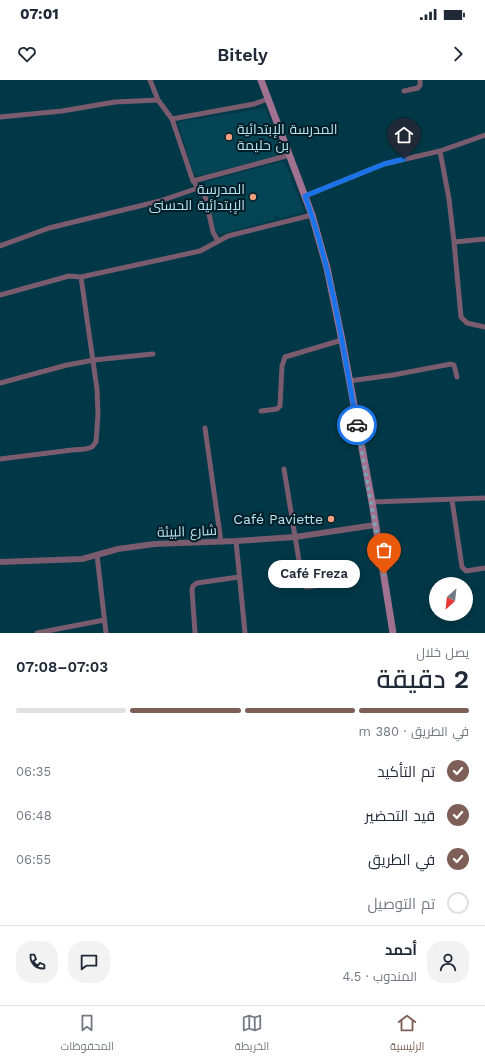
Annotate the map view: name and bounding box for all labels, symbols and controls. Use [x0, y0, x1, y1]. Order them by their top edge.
text: 07:01 [20, 5, 59, 23]
icon: heart [16, 43, 38, 65]
icon: forward [447, 43, 469, 65]
text: Bitely [217, 44, 268, 65]
pin [387, 118, 421, 159]
place label: المدرسة الإبتدائية بن حليمة [237, 121, 338, 153]
icon: home [393, 124, 415, 146]
marker: المدرسة الإبتدائية بن حليمة [224, 132, 234, 142]
place label: المدرسة الإبتدائية الحسنى [149, 181, 245, 214]
marker: المدرسة الإبتدائية الحسنى [248, 192, 258, 202]
courier [337, 405, 377, 445]
icon: car [346, 414, 368, 436]
place label: Café Paviette [233, 511, 323, 527]
marker: Café Paviette [326, 514, 336, 524]
street label: شارع البيئة [157, 522, 217, 541]
pin [367, 533, 401, 574]
icon: bag [373, 539, 395, 561]
callout: Café Freza [268, 560, 360, 588]
text: Café Freza [280, 566, 348, 581]
north arrow [429, 577, 473, 621]
map controls [429, 577, 473, 621]
text: يصل خلال [416, 645, 469, 660]
text: 07:03–07:08 [16, 658, 108, 676]
text: 2 دقيقة [376, 664, 469, 694]
text: في الطريق · 380 m [359, 724, 469, 739]
icon: check [447, 760, 469, 782]
text: تم التأكيد [377, 763, 435, 781]
text: 06:35 [16, 764, 51, 779]
icon: check [447, 804, 469, 826]
text: قيد التحضير [365, 807, 435, 825]
text: 06:48 [16, 808, 52, 823]
icon: check [447, 848, 469, 870]
text: في الطريق [368, 851, 435, 869]
text: 06:55 [16, 852, 51, 867]
text: تم التوصيل [368, 895, 435, 913]
button: phone [16, 941, 58, 983]
button: chat [68, 941, 110, 983]
text: أحمد [385, 941, 417, 959]
button: person [427, 941, 469, 983]
text: المندوب · 4.5 [342, 969, 417, 984]
tab: المحفوظات [60, 1012, 114, 1056]
tab: الخريطة [235, 1012, 269, 1056]
tab: الرئيسية [390, 1012, 425, 1056]

